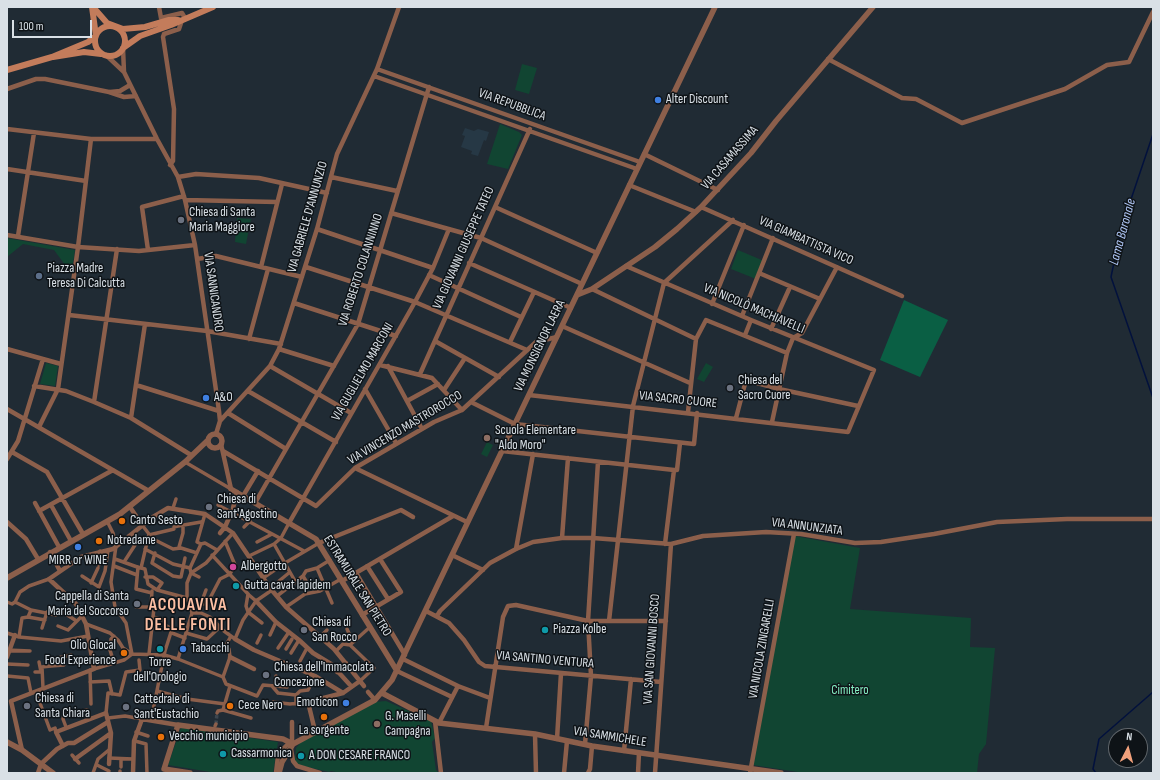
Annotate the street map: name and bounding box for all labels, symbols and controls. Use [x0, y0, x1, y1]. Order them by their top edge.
scale bar [14, 12, 94, 38]
text: 100 m [19, 19, 44, 34]
street label: VIA REPUBBLICA [476, 86, 548, 124]
place label: Alter Discount [666, 92, 728, 108]
marker: Alter Discount [653, 95, 663, 105]
street label: VIA CASAMASSIMA [698, 123, 762, 193]
street label: VIA GABRIELE D'ANNUNZIO [285, 160, 331, 274]
street label: VIA GIOVANNI GIUSEPPE TATEO [430, 184, 498, 312]
water label: Lama Baronale [1106, 197, 1140, 267]
place label: Chiesa di Santa Maria Maggiore [189, 205, 255, 236]
street label: VIA ROBERTO COLANNINNO [335, 212, 387, 328]
street label: VIA GIAMBATTISTA VICO [756, 213, 856, 269]
marker: Chiesa di Santa Maria Maggiore [176, 215, 186, 225]
street label: VIA SANNICANDRO [200, 251, 226, 333]
place label: Piazza Madre Teresa Di Calcutta [47, 261, 125, 292]
marker: Piazza Madre Teresa Di Calcutta [34, 271, 44, 281]
street label: VIA NICOLÒ MACHIAVELLI [701, 281, 807, 337]
street label: VIA MONSIGNOR LAERA [511, 298, 569, 394]
street label: VIA GUGLIELMO MARCONI [329, 320, 397, 424]
place label: Chiesa del Sacro Cuore [738, 373, 790, 404]
marker: Chiesa del Sacro Cuore [725, 383, 735, 393]
street label: VIA VINCENZO MASTROROCCO [345, 388, 465, 468]
street label: VIA SACRO CUORE [638, 388, 718, 412]
place label: A&O [214, 390, 233, 406]
marker: A&O [201, 393, 211, 403]
place label: Scuola Elementare "Aldo Moro" [495, 423, 576, 454]
marker: Scuola Elementare "Aldo Moro" [482, 433, 492, 443]
place label: Chiesa di Sant'Agostino [217, 492, 278, 523]
marker: Chiesa di Sant'Agostino [204, 502, 214, 512]
place label: Canto Sesto [130, 513, 183, 529]
street label: VIA ANNUNZIATA [771, 515, 843, 539]
marker: Canto Sesto [117, 516, 127, 526]
place label: Notredame [107, 533, 156, 549]
street label: ESTRAMURALE SAN PIETRO [320, 533, 394, 639]
marker: Notredame [94, 536, 104, 546]
marker: MIRR or WINE [73, 542, 83, 552]
place label: MIRR or WINE [49, 553, 107, 569]
place label: Albergotto [241, 559, 287, 575]
marker: Albergotto [228, 562, 238, 572]
place label: Gutta cavat lapidem [244, 578, 331, 594]
marker: Gutta cavat lapidem [231, 581, 241, 591]
place label: Cappella di Santa Maria del Soccorso [48, 589, 129, 620]
street label: VIA SAN GIOVANNI BOSCO [640, 593, 664, 705]
district label: ACQUAVIVA DELLE FONTI [145, 596, 231, 636]
street label: VIA NICOLA ZINGARELLI [746, 598, 778, 700]
marker: Cappella di Santa Maria del Soccorso [132, 599, 142, 609]
place label: Chiesa di San Rocco [312, 615, 357, 646]
place label: Piazza Kolbe [553, 622, 606, 638]
marker: Chiesa di San Rocco [299, 625, 309, 635]
marker: Piazza Kolbe [540, 625, 550, 635]
place label: Olio Glocal Food Experience [45, 638, 116, 669]
place label: Tabacchi [191, 641, 229, 657]
marker: Torre dell'Orologio [155, 644, 165, 654]
marker: Tabacchi [178, 644, 188, 654]
marker: Olio Glocal Food Experience [119, 648, 129, 658]
street label: VIA SANTINO VENTURA [496, 648, 594, 672]
place label: Torre dell'Orologio [133, 655, 187, 686]
place label: Chiesa dell'Immacolata Concezione [274, 660, 374, 691]
marker: Chiesa dell'Immacolata Concezione [261, 670, 271, 680]
park label: Cimitero [831, 683, 869, 699]
place label: Chiesa di Santa Chiara [35, 691, 90, 722]
place label: Cattedrale di Sant'Eustachio [134, 692, 199, 723]
place label: Emoticon [296, 695, 338, 711]
place label: Cece Nero [238, 698, 283, 714]
marker: Emoticon [341, 698, 351, 708]
marker: Chiesa di Santa Chiara [22, 701, 32, 711]
marker: Cece Nero [225, 701, 235, 711]
marker: Cattedrale di Sant'Eustachio [121, 702, 131, 712]
place label: G. Maselli Campagna [385, 709, 431, 740]
marker: La sorgente [319, 712, 329, 722]
marker: G. Maselli Campagna [372, 719, 382, 729]
place label: La sorgente [299, 723, 349, 739]
street label: VIA SAMMICHELE [572, 724, 648, 750]
north arrow [1108, 728, 1148, 768]
place label: Vecchio municipio [169, 729, 248, 745]
text: N [1126, 730, 1133, 743]
marker: Vecchio municipio [156, 732, 166, 742]
place label: Cassarmonica [231, 746, 292, 762]
place label: A DON CESARE FRANCO [309, 748, 410, 764]
marker: Cassarmonica [218, 749, 228, 759]
marker: A DON CESARE FRANCO [296, 751, 306, 761]

